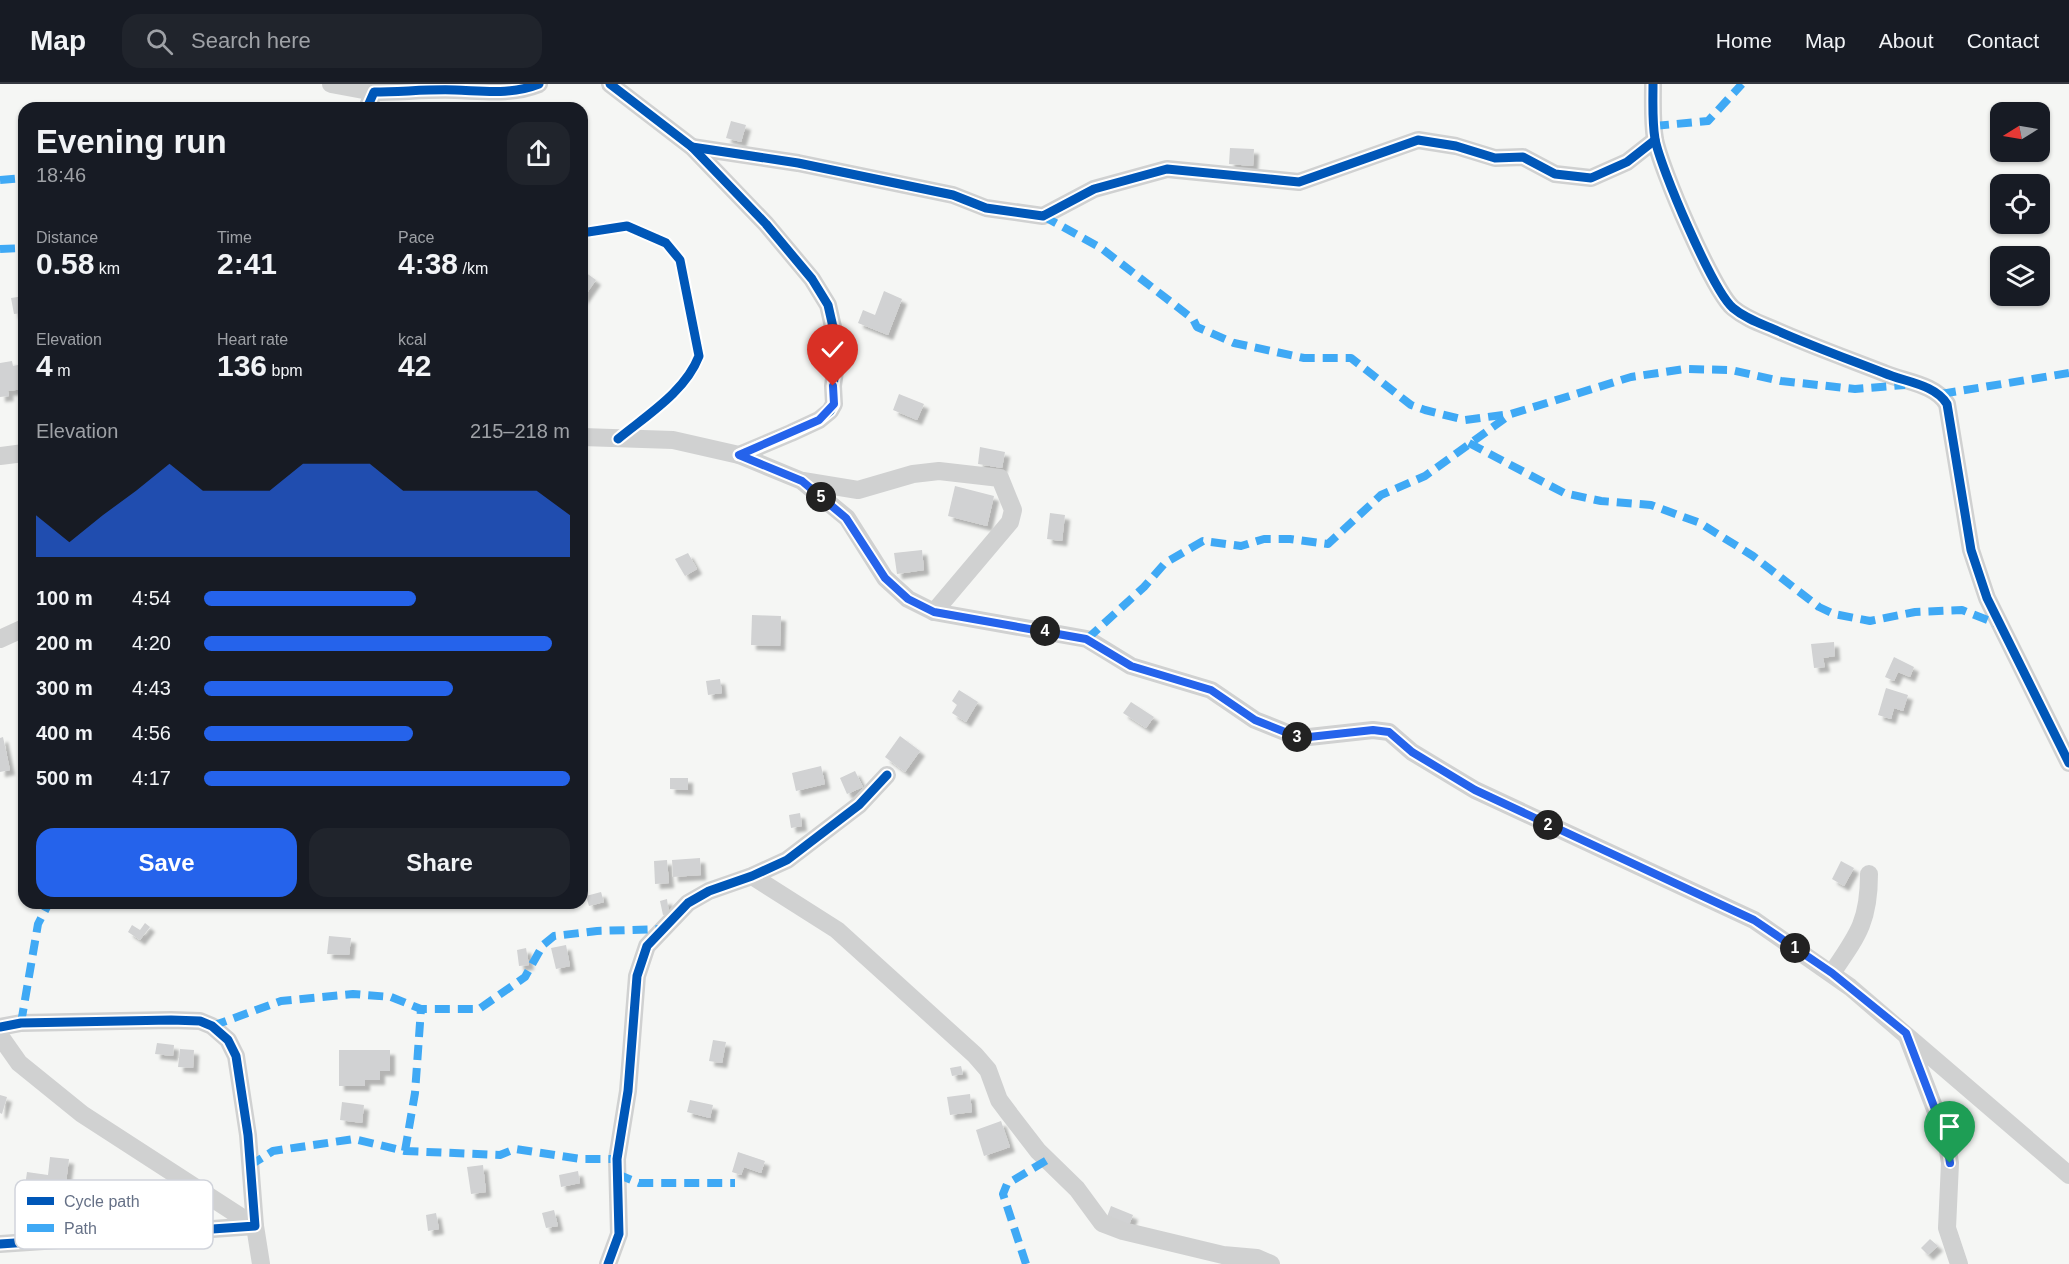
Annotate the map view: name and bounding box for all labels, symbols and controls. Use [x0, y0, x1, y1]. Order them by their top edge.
search box [122, 14, 542, 68]
text: Map [30, 25, 86, 56]
icon: search [143, 25, 176, 58]
text: Search here [191, 28, 311, 53]
text: Home [1716, 29, 1772, 52]
text: Map [1805, 29, 1846, 52]
text: About [1879, 29, 1934, 52]
text: Contact [1967, 29, 2039, 52]
north arrow [1990, 102, 2050, 162]
map controls [1990, 102, 2050, 306]
button: share [507, 122, 570, 185]
text: Evening run [36, 123, 227, 160]
text: 18:46 [36, 164, 86, 186]
button: locate [1990, 174, 2050, 234]
text: Distance [36, 229, 98, 246]
text: Time [217, 229, 252, 246]
text: Pace [398, 229, 434, 246]
button: layers [1990, 246, 2050, 306]
text: 0.58 [36, 247, 94, 280]
text: 2:41 [217, 247, 277, 280]
text: 4:38 [398, 247, 458, 280]
text: km [94, 260, 120, 277]
text: /km [458, 260, 488, 277]
pin [807, 324, 858, 386]
text: Elevation [36, 331, 102, 348]
text: Heart rate [217, 331, 288, 348]
text: kcal [398, 331, 426, 348]
icon: check [816, 333, 849, 366]
text: 4 [36, 349, 53, 382]
text: 136 [217, 349, 267, 382]
text: 42 [398, 349, 431, 382]
text: m [53, 362, 70, 379]
text: bpm [267, 362, 303, 379]
text: Elevation [36, 420, 118, 442]
text: 215–218 m [470, 420, 570, 442]
pin: 5 [806, 482, 836, 512]
text: 5 [817, 488, 825, 505]
text: 100 m [36, 587, 93, 609]
text: 4:54 [132, 587, 171, 609]
pin: 4 [1030, 616, 1060, 646]
text: 4 [1041, 622, 1049, 639]
text: 200 m [36, 632, 93, 654]
text: 4:20 [132, 632, 171, 654]
text: 300 m [36, 677, 93, 699]
text: 4:43 [132, 677, 171, 699]
text: 400 m [36, 722, 93, 744]
text: 4:56 [132, 722, 171, 744]
pin: 3 [1282, 722, 1312, 752]
text: 3 [1293, 728, 1301, 745]
text: 500 m [36, 767, 93, 789]
text: 4:17 [132, 767, 171, 789]
pin: 2 [1533, 810, 1563, 840]
text: 2 [1544, 816, 1552, 833]
button: Save [36, 828, 297, 897]
button: Share [309, 828, 570, 897]
pin: 1 [1780, 933, 1810, 963]
text: 1 [1791, 939, 1799, 956]
pin [1924, 1101, 1975, 1163]
icon: arrive [1933, 1110, 1966, 1143]
legend [15, 1180, 213, 1249]
text: Cycle path [64, 1193, 140, 1210]
text: Path [64, 1220, 97, 1237]

